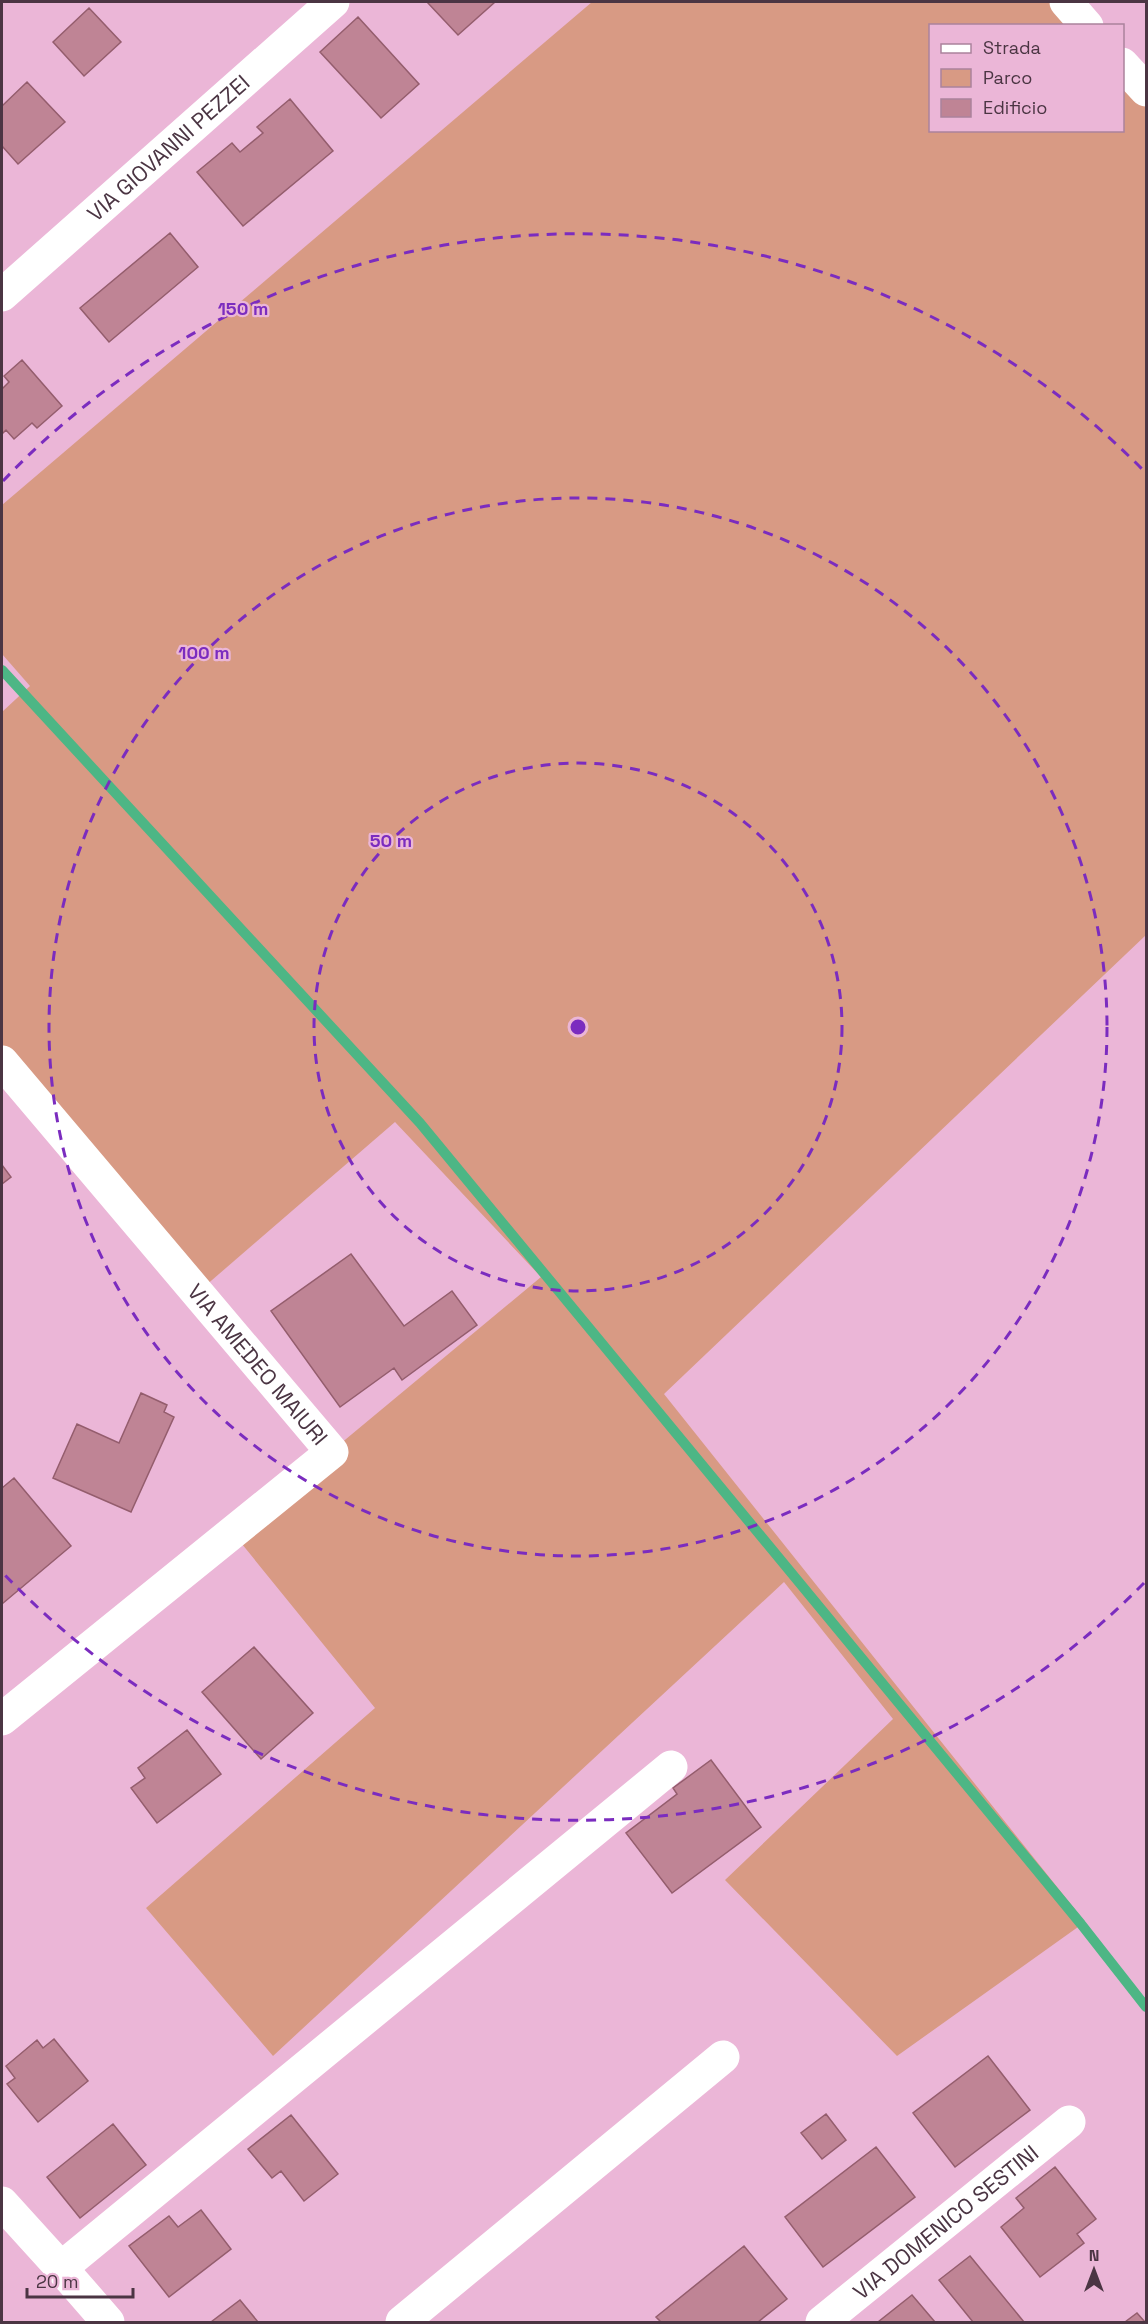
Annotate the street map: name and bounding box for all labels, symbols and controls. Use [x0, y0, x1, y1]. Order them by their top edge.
legend [929, 24, 1124, 132]
text: Strada [983, 36, 1041, 59]
text: Parco [983, 66, 1032, 89]
street label: VIA GIOVANNI PEZZEI [81, 68, 255, 227]
text: Edificio [983, 96, 1047, 119]
text: 150 m [218, 297, 268, 320]
text: 100 m [178, 641, 230, 664]
text: 50 m [370, 829, 412, 852]
centre of rings [568, 1017, 588, 1037]
street label: VIA AMEDEO MAIURI [182, 1278, 334, 1451]
street label: VIA DOMENICO SESTINI [847, 2139, 1044, 2305]
north arrow [1064, 2240, 1124, 2300]
text: N [1089, 2245, 1099, 2266]
scale bar [27, 2261, 134, 2299]
text: 20 m [36, 2270, 79, 2293]

